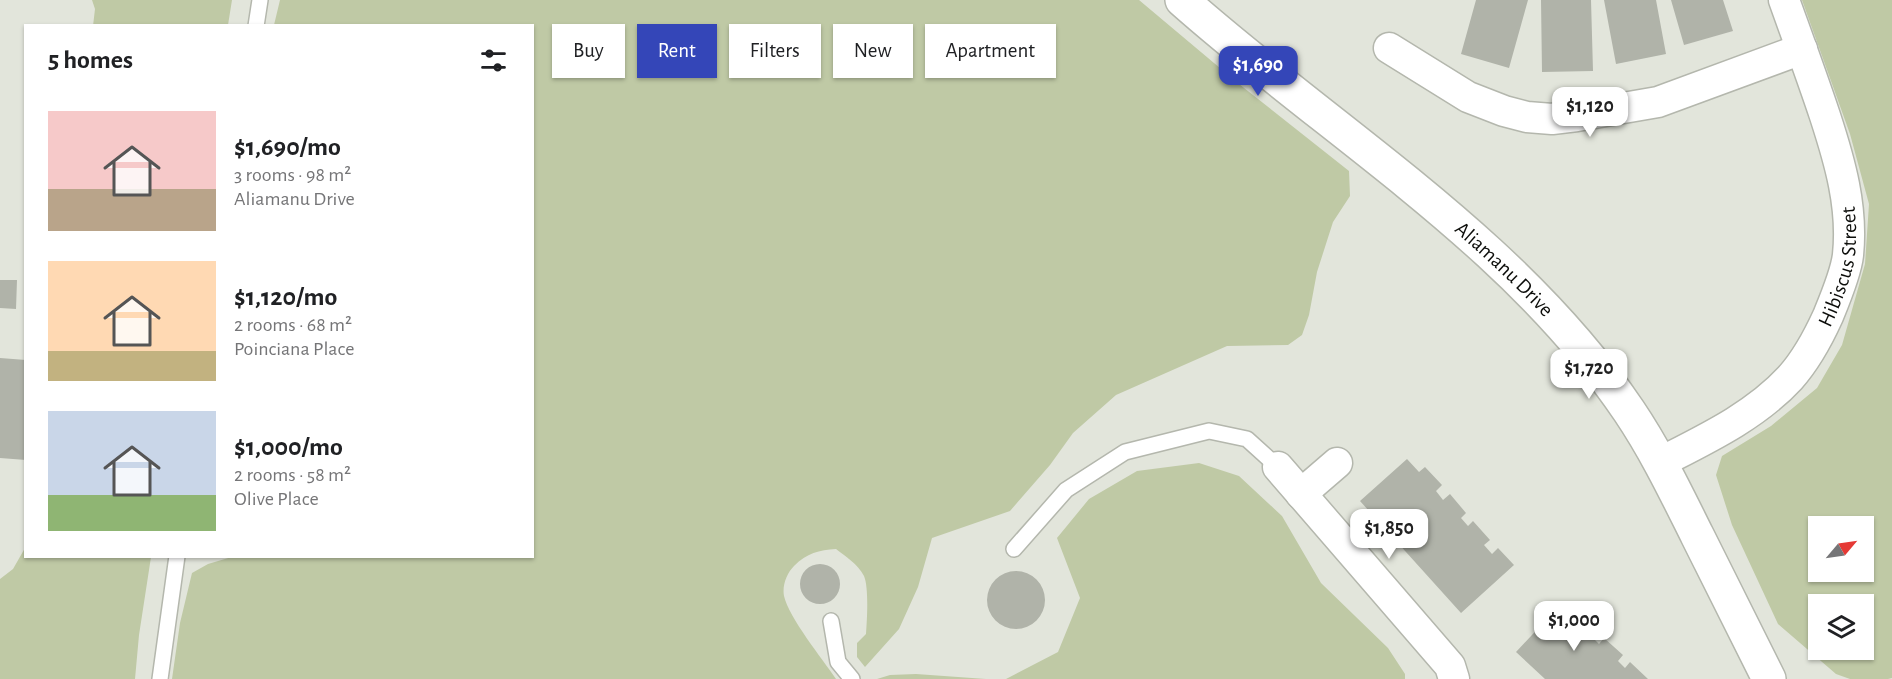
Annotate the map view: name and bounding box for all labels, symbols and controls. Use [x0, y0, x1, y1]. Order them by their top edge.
chip: Buy [552, 24, 625, 78]
chip: Rent [637, 24, 717, 78]
chip: Filters [729, 24, 821, 78]
chip: New [833, 24, 913, 78]
chip: Apartment [925, 24, 1056, 78]
icon: filters [477, 44, 510, 77]
pin: $1,690 [1209, 46, 1307, 97]
text: 5 homes [48, 47, 133, 73]
text: $1,690 [1233, 55, 1283, 75]
pin: $1,120 [1541, 87, 1639, 138]
text: $1,120 [1566, 96, 1614, 116]
text: $1,690/mo [234, 134, 341, 160]
icon: home [96, 135, 168, 207]
text: 3 rooms · 98 m² [234, 165, 351, 185]
text: Aliamanu Drive [234, 189, 355, 209]
street label: Hibiscus Street [1814, 206, 1860, 330]
street label: Aliamanu Drive [1451, 217, 1558, 320]
text: $1,120/mo [234, 284, 337, 310]
icon: home [96, 285, 168, 357]
text: 2 rooms · 68 m² [234, 315, 352, 335]
text: Poinciana Place [234, 339, 354, 359]
pin: $1,720 [1540, 349, 1638, 400]
text: $1,720 [1564, 358, 1614, 378]
text: $1,000/mo [234, 434, 343, 460]
icon: home [96, 435, 168, 507]
text: 2 rooms · 58 m² [234, 465, 351, 485]
text: Olive Place [234, 489, 319, 509]
pin: $1,850 [1340, 509, 1438, 560]
north arrow [1808, 516, 1874, 582]
map controls [1808, 516, 1874, 660]
text: $1,850 [1364, 518, 1414, 538]
button: layers [1808, 594, 1874, 660]
pin: $1,000 [1525, 601, 1623, 652]
text: $1,000 [1548, 610, 1600, 630]

